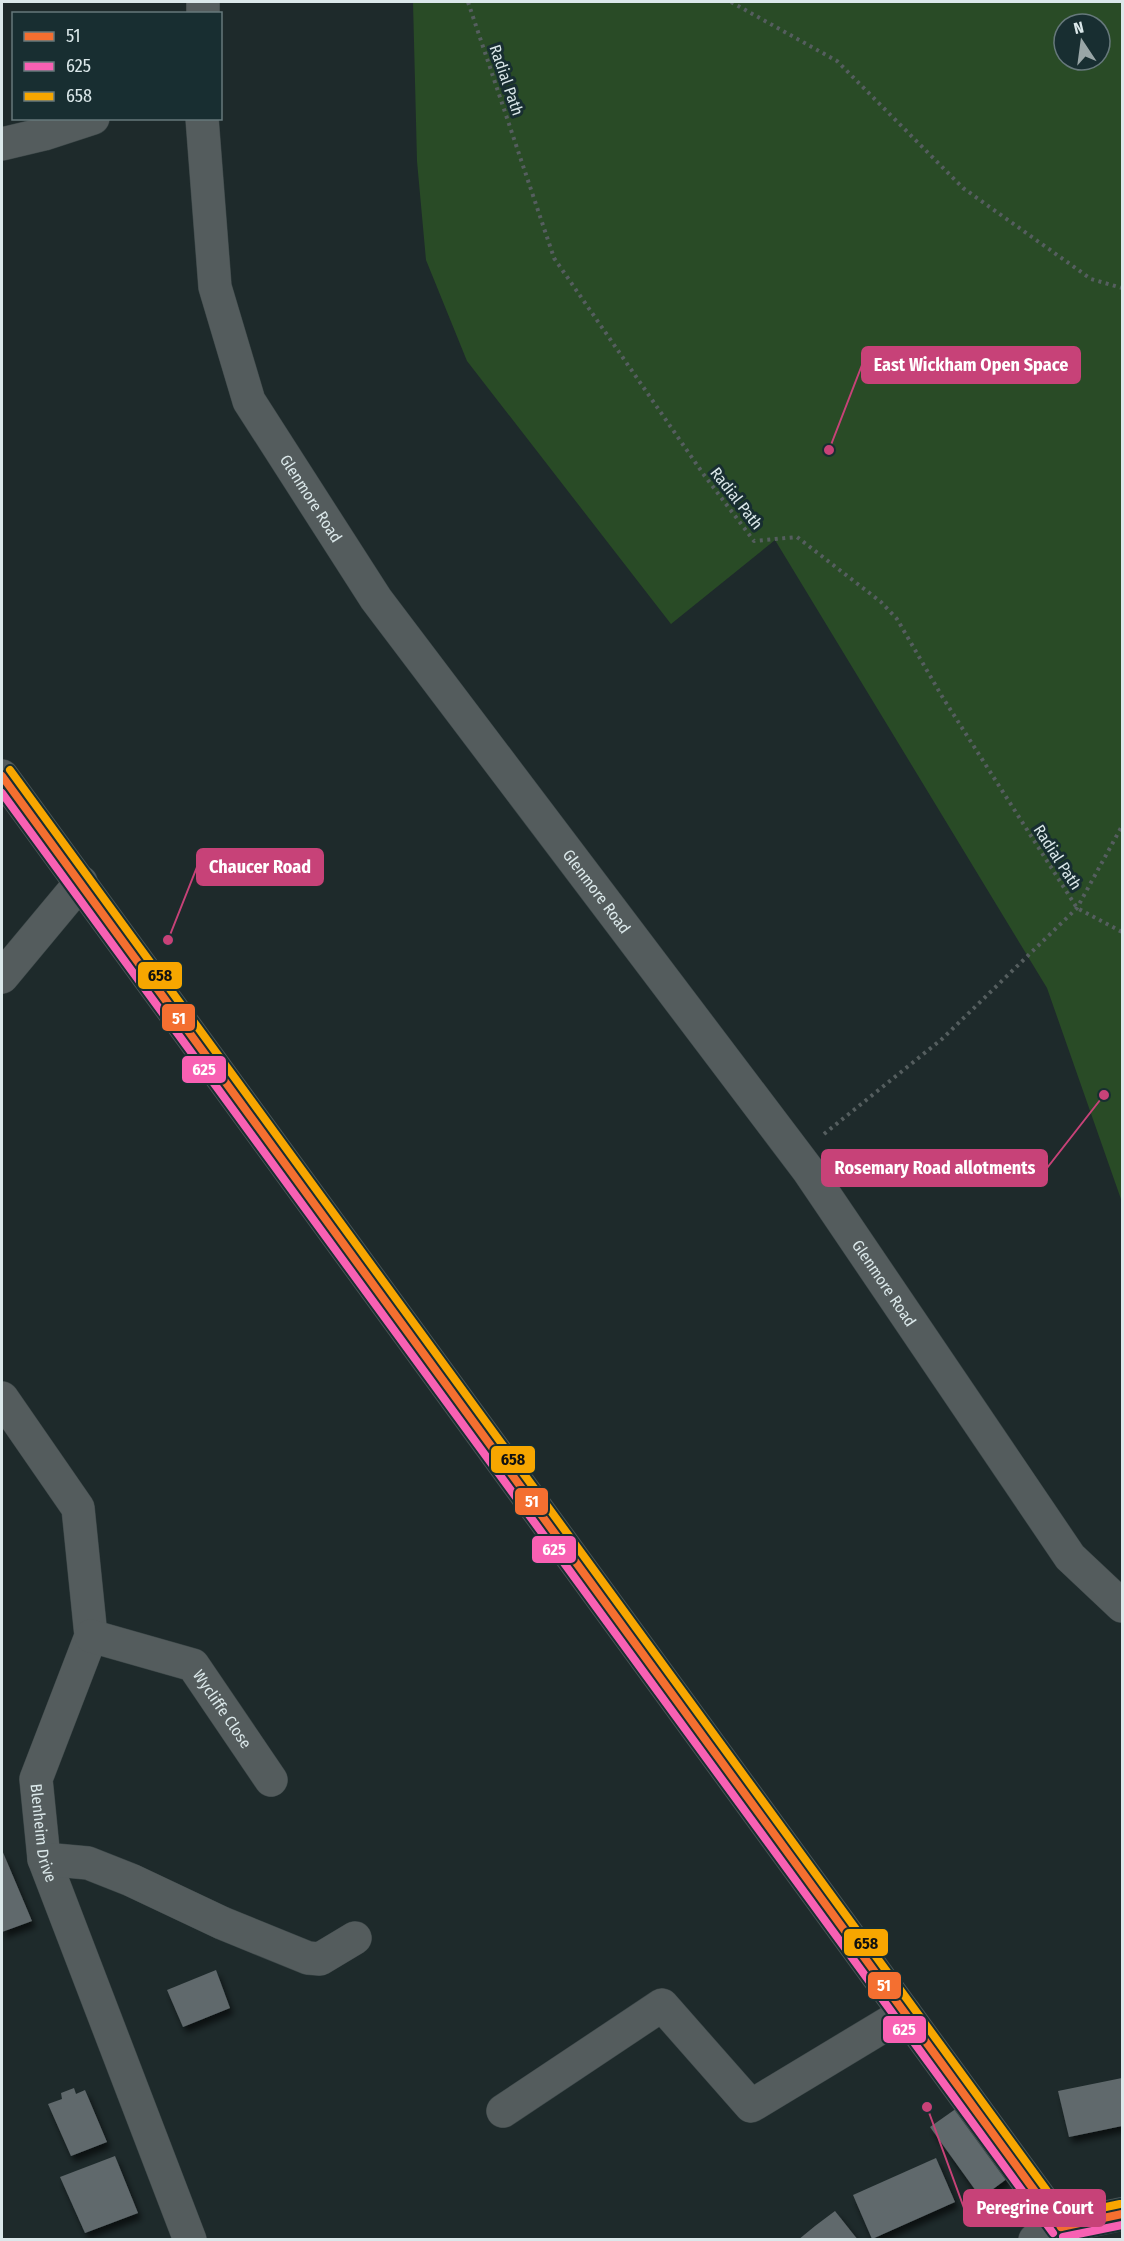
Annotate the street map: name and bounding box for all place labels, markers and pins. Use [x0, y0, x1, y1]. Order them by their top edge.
callout: East Wickham Open Space [862, 347, 1080, 383]
callout: Chaucer Road [197, 849, 323, 885]
callout: Rosemary Road allotments [822, 1150, 1047, 1186]
callout: Peregrine Court [964, 2190, 1105, 2226]

